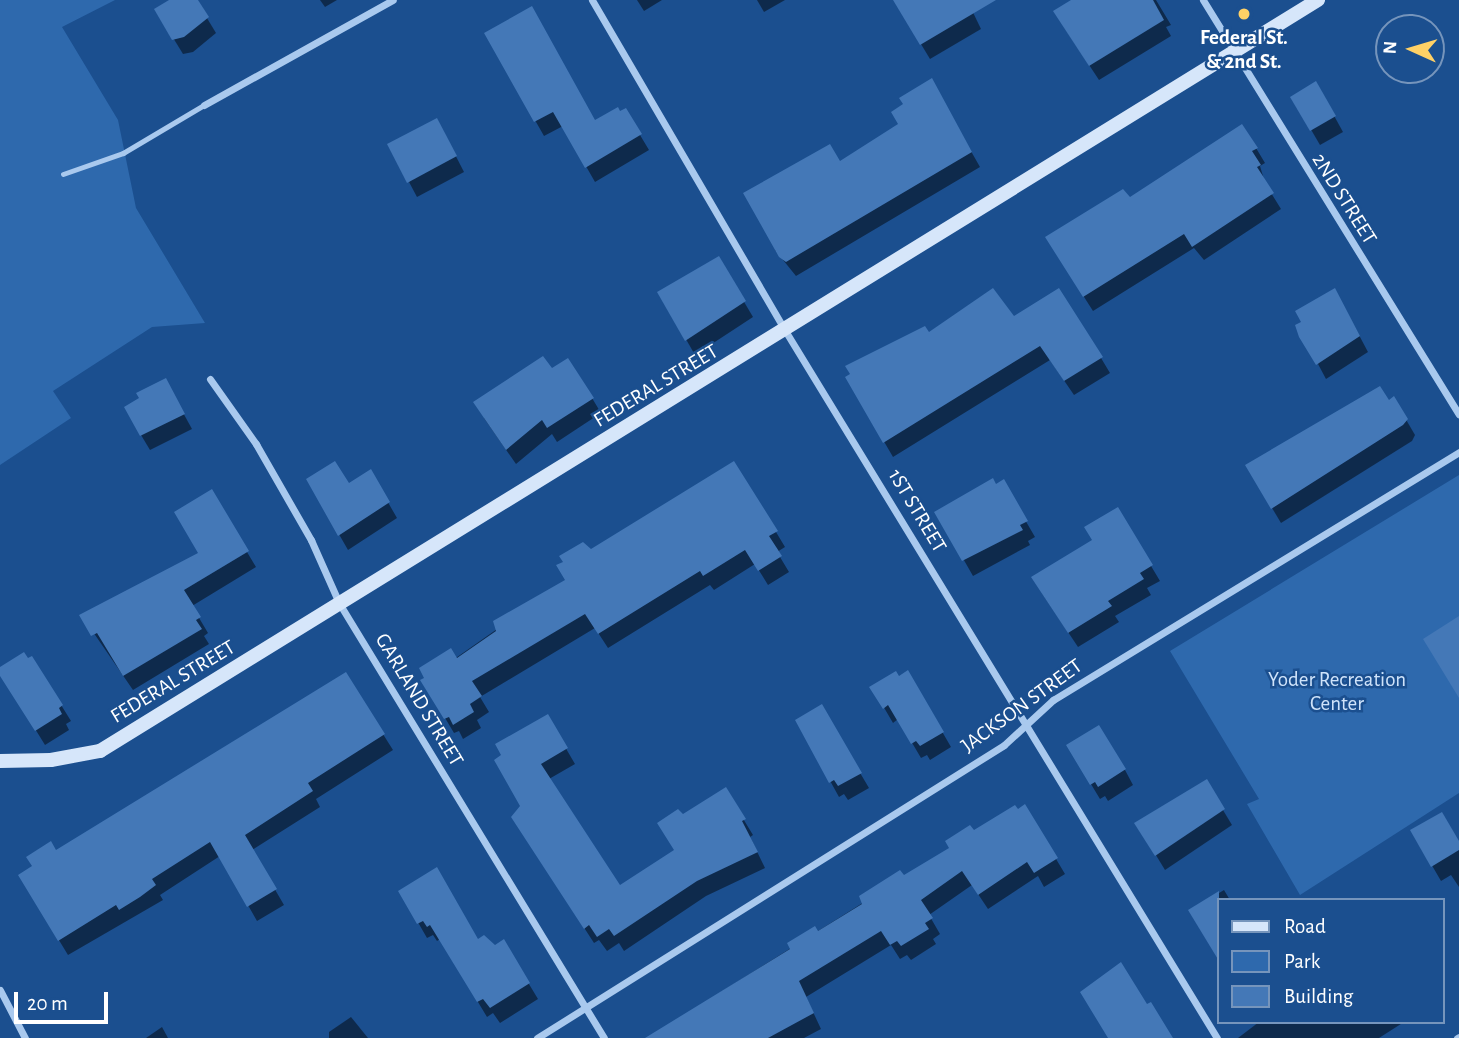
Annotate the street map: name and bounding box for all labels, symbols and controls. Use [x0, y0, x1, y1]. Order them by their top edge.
marker: Federal St. & 2nd St. [1236, 6, 1252, 22]
north arrow [1375, 14, 1445, 84]
place label: Federal St. & 2nd St. [1200, 25, 1288, 75]
text: N [1381, 40, 1400, 55]
street label: 2ND STREET [1306, 149, 1382, 249]
street label: FEDERAL STREET [589, 339, 723, 433]
street label: 1ST STREET [882, 465, 952, 557]
street label: GARLAND STREET [369, 629, 469, 771]
street label: FEDERAL STREET [106, 635, 240, 729]
street label: JACKSON STREET [956, 654, 1088, 758]
park label: Yoder Recreation Center [1268, 667, 1406, 717]
legend [1218, 898, 1445, 1024]
text: Road [1284, 916, 1326, 937]
text: Park [1284, 951, 1320, 972]
scale bar [18, 978, 112, 1022]
text: Building [1284, 986, 1353, 1007]
text: 20 m [27, 993, 68, 1014]

